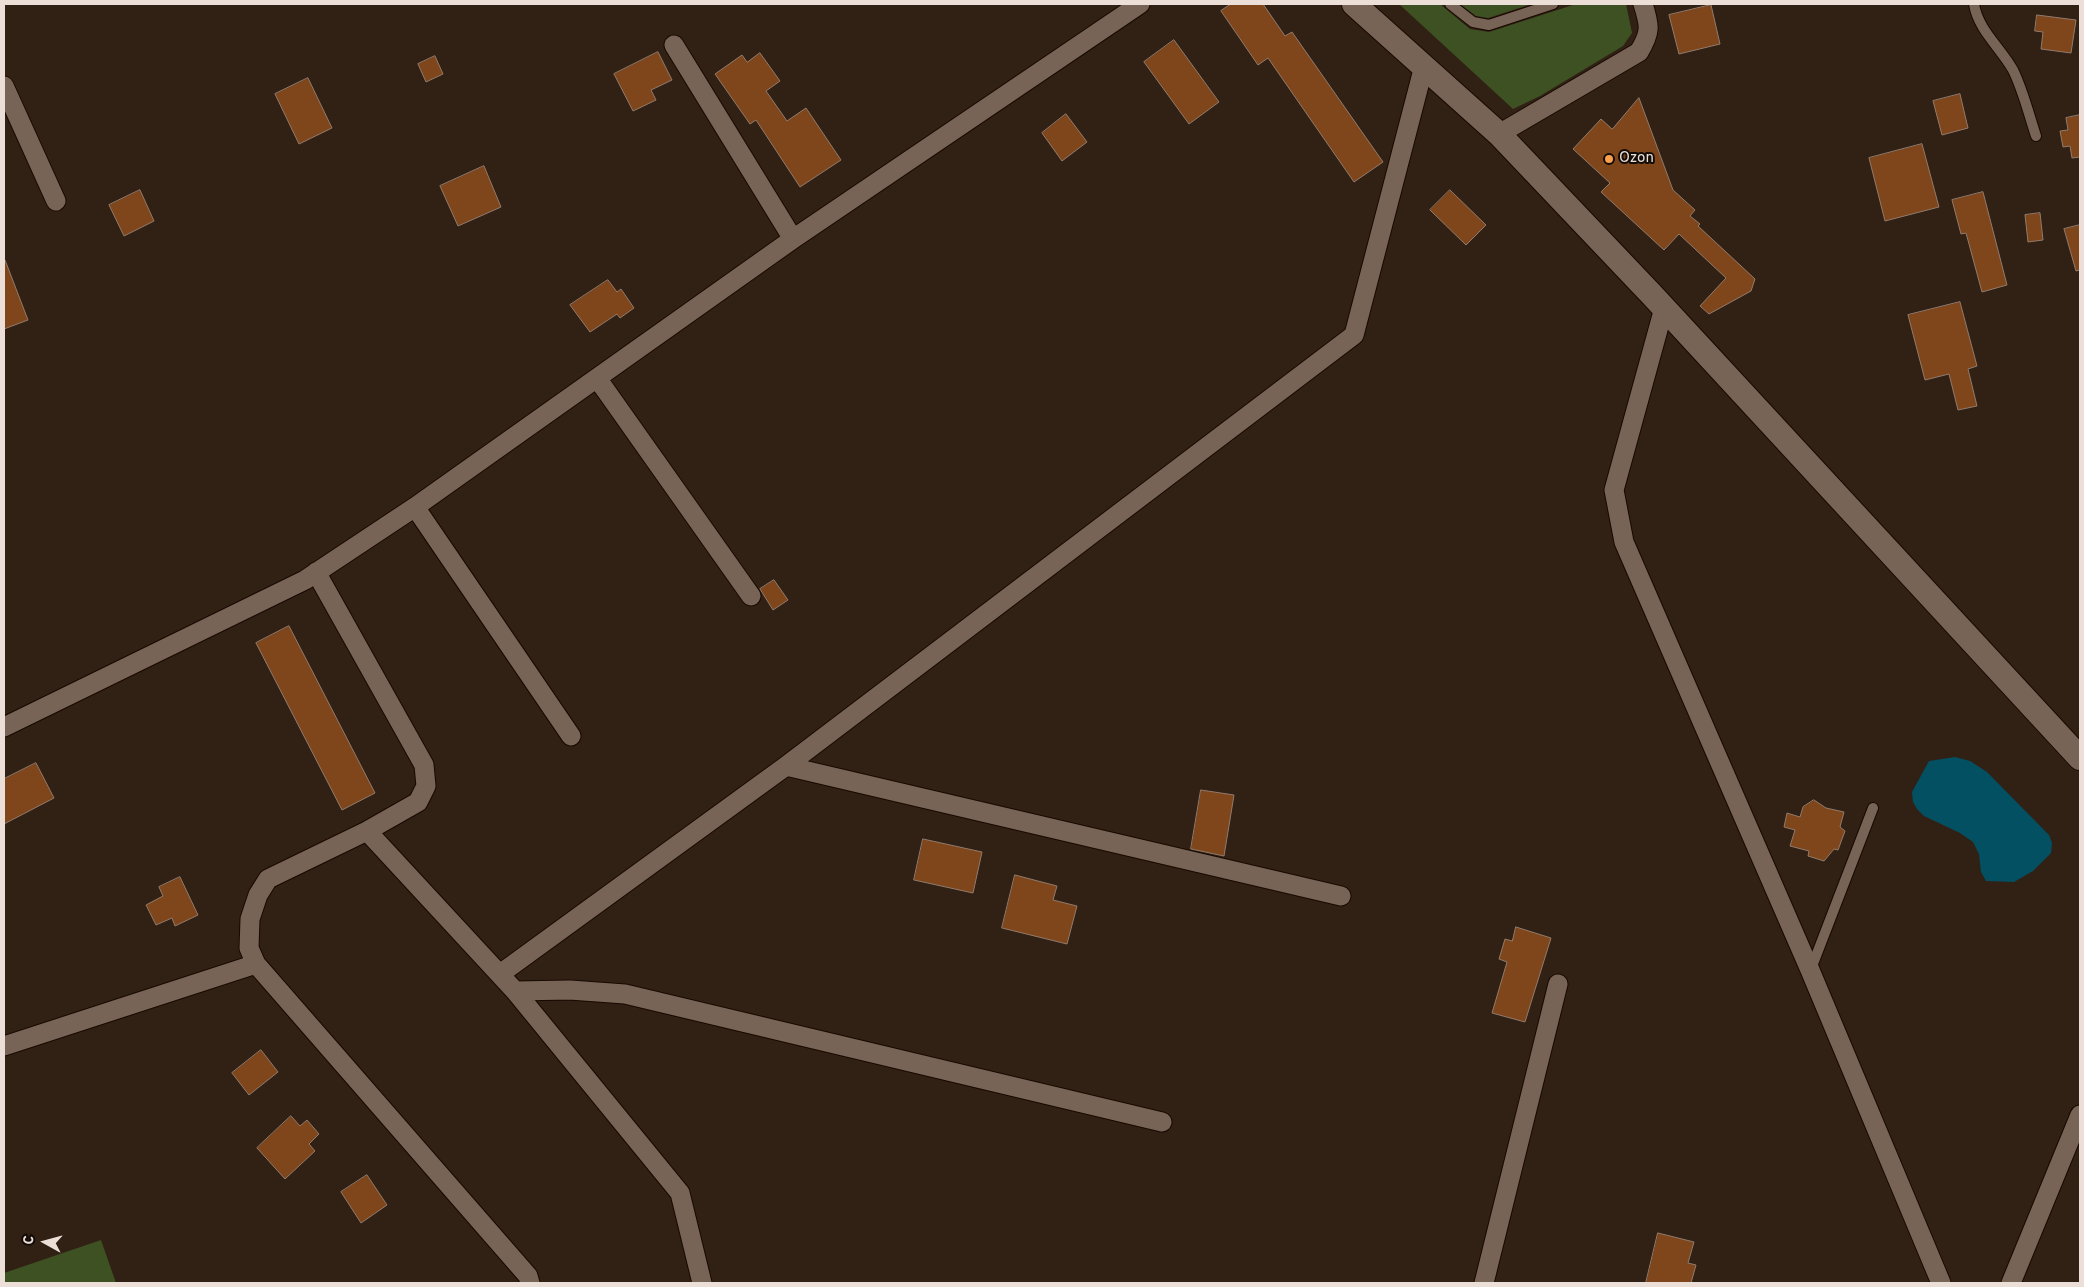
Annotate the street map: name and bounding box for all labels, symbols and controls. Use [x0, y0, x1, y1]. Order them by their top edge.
place label: Ozon [1619, 150, 1654, 168]
marker: Ozon [1603, 153, 1615, 165]
north arrow [20, 1217, 70, 1267]
text: С [21, 1235, 39, 1246]

